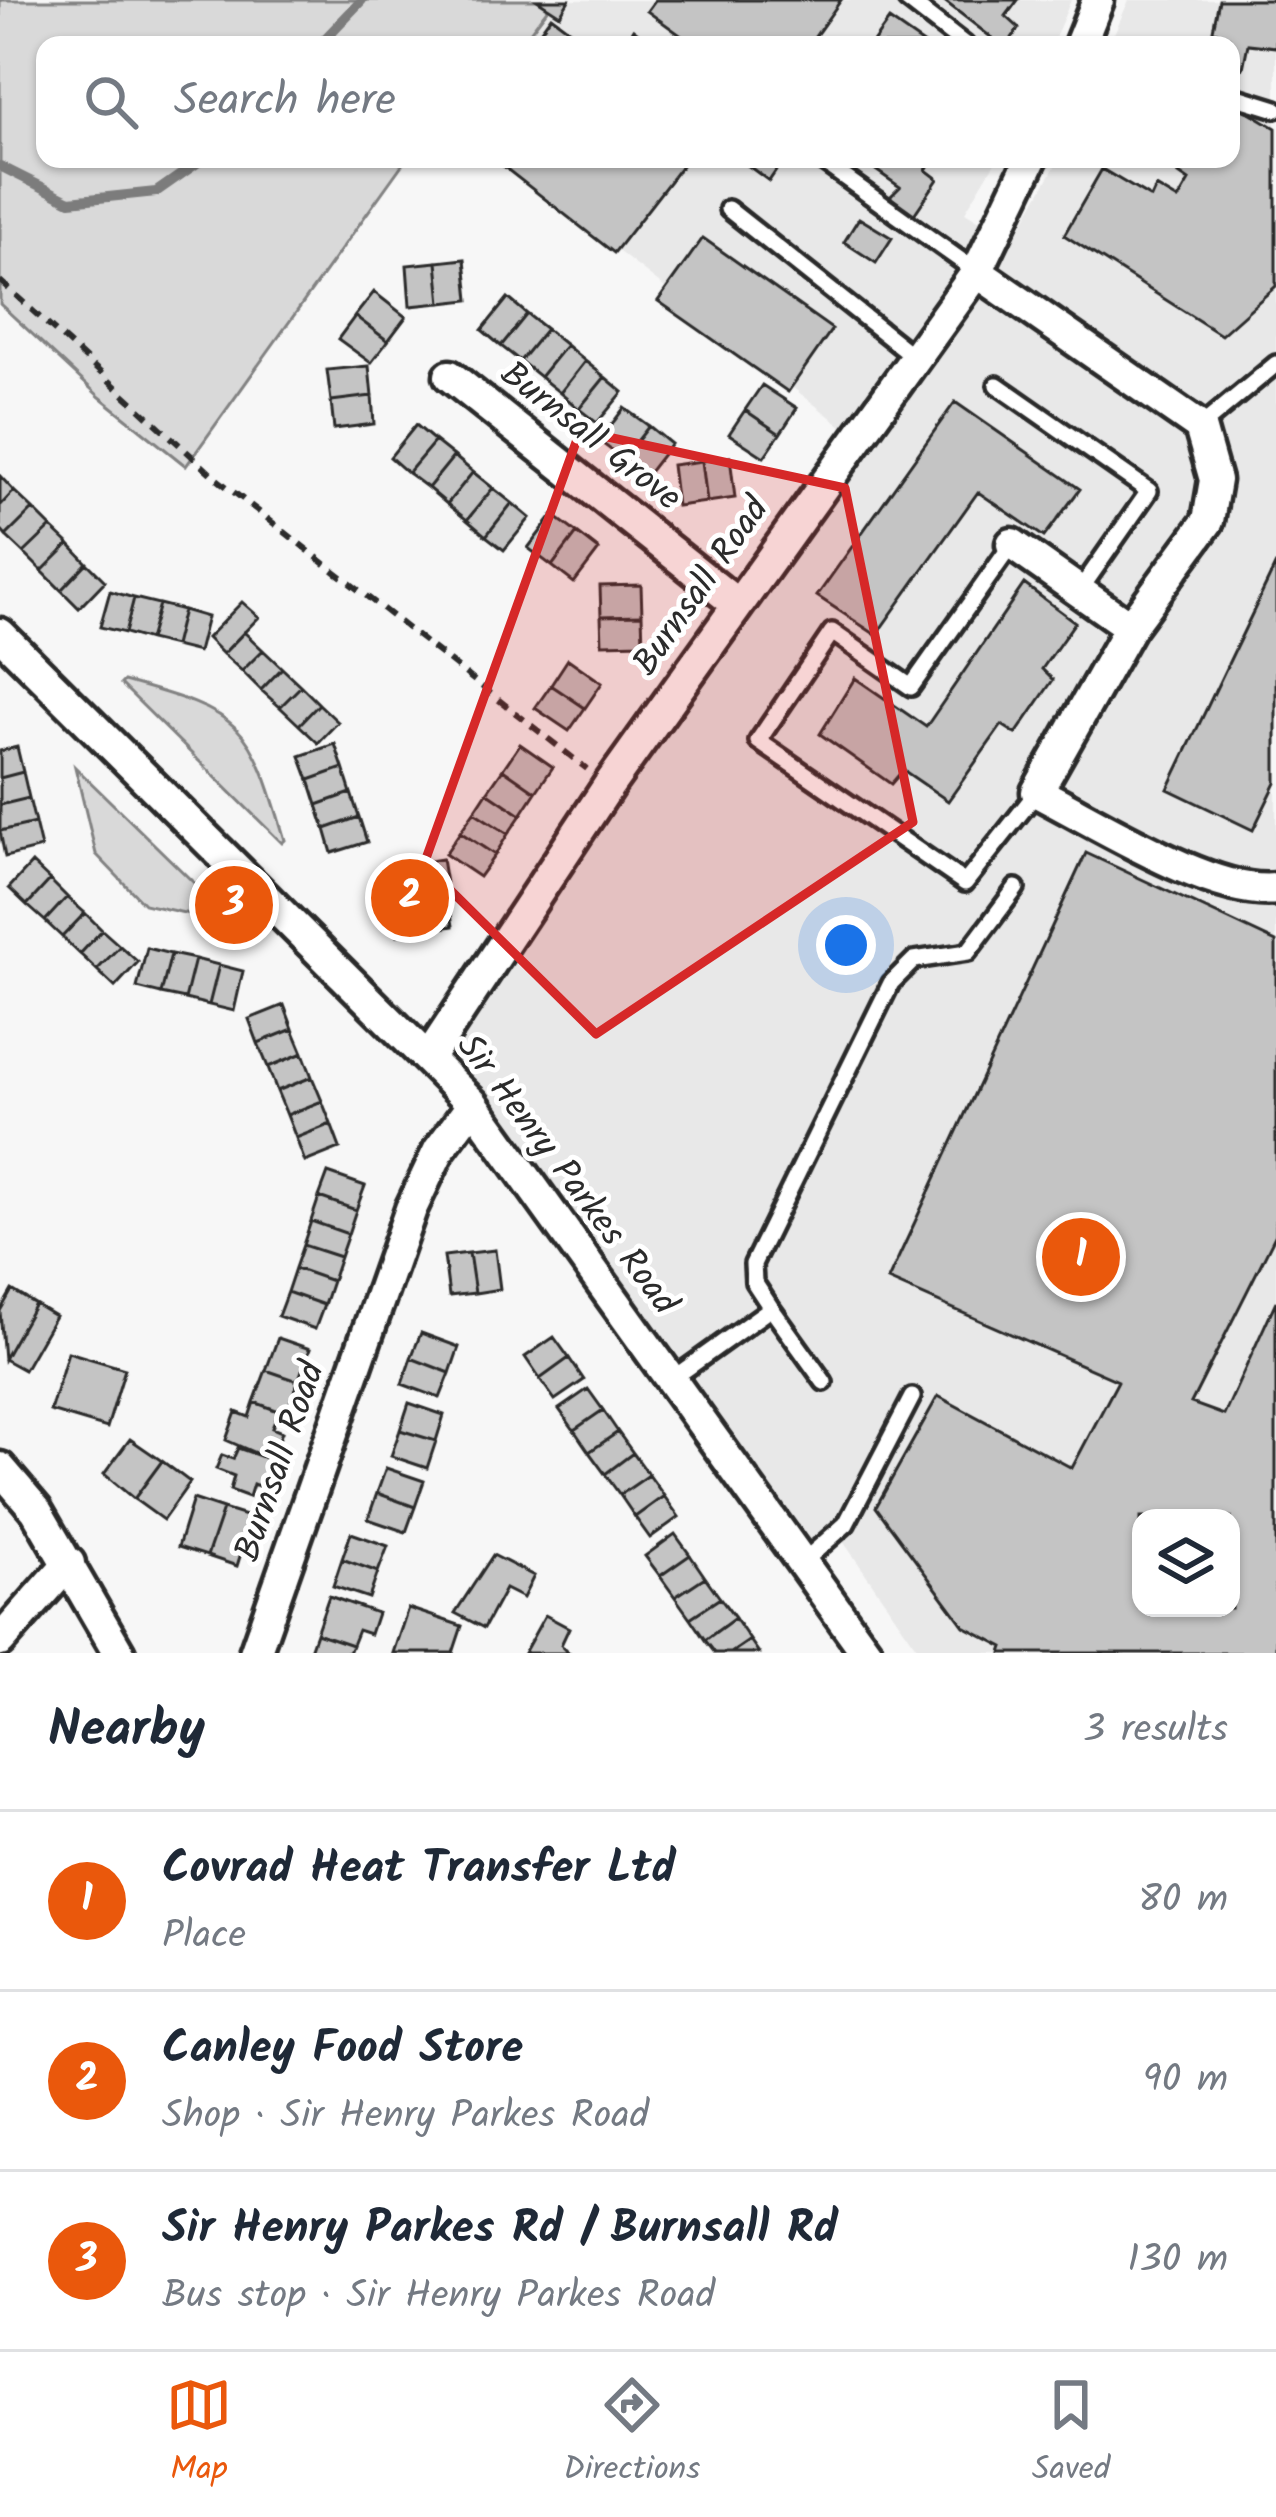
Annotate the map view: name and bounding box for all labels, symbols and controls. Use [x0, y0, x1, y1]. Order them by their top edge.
search box [36, 36, 1240, 168]
text: Search here [174, 66, 396, 138]
icon: search [78, 69, 144, 135]
street label: Burnsall Grove [487, 348, 693, 526]
street label: Burnsall Road [619, 485, 786, 688]
pin: 2 [371, 853, 449, 943]
pin: 3 [195, 860, 273, 950]
your location [816, 915, 876, 975]
street label: Sir Henry Parkes Road [441, 1022, 692, 1329]
pin: 1 [1042, 1212, 1120, 1302]
street label: Burnsall Road [220, 1353, 342, 1570]
map controls [1132, 1509, 1240, 1617]
button: layers [1132, 1509, 1240, 1617]
text: Nearby [48, 1691, 205, 1772]
text: 3 results [1083, 1700, 1228, 1762]
text: Covrad Heat Transfer Ltd [162, 1834, 676, 1906]
text: 1 [81, 1870, 93, 1932]
text: 80 m [1138, 1870, 1228, 1932]
text: Place [162, 1906, 246, 1968]
text: Canley Food Store [162, 2014, 523, 2086]
text: 2 [76, 2050, 98, 2112]
text: 90 m [1143, 2050, 1228, 2112]
text: Shop · Sir Henry Parkes Road [162, 2086, 649, 2148]
text: Sir Henry Parkes Rd / Burnsall Rd [162, 2194, 838, 2266]
text: 3 [76, 2230, 98, 2292]
text: 130 m [1127, 2230, 1228, 2292]
text: Bus stop · Sir Henry Parkes Road [162, 2266, 715, 2328]
tab: Map [166, 2372, 232, 2497]
tab: Directions [563, 2372, 700, 2497]
tab: Saved [1032, 2372, 1110, 2497]

